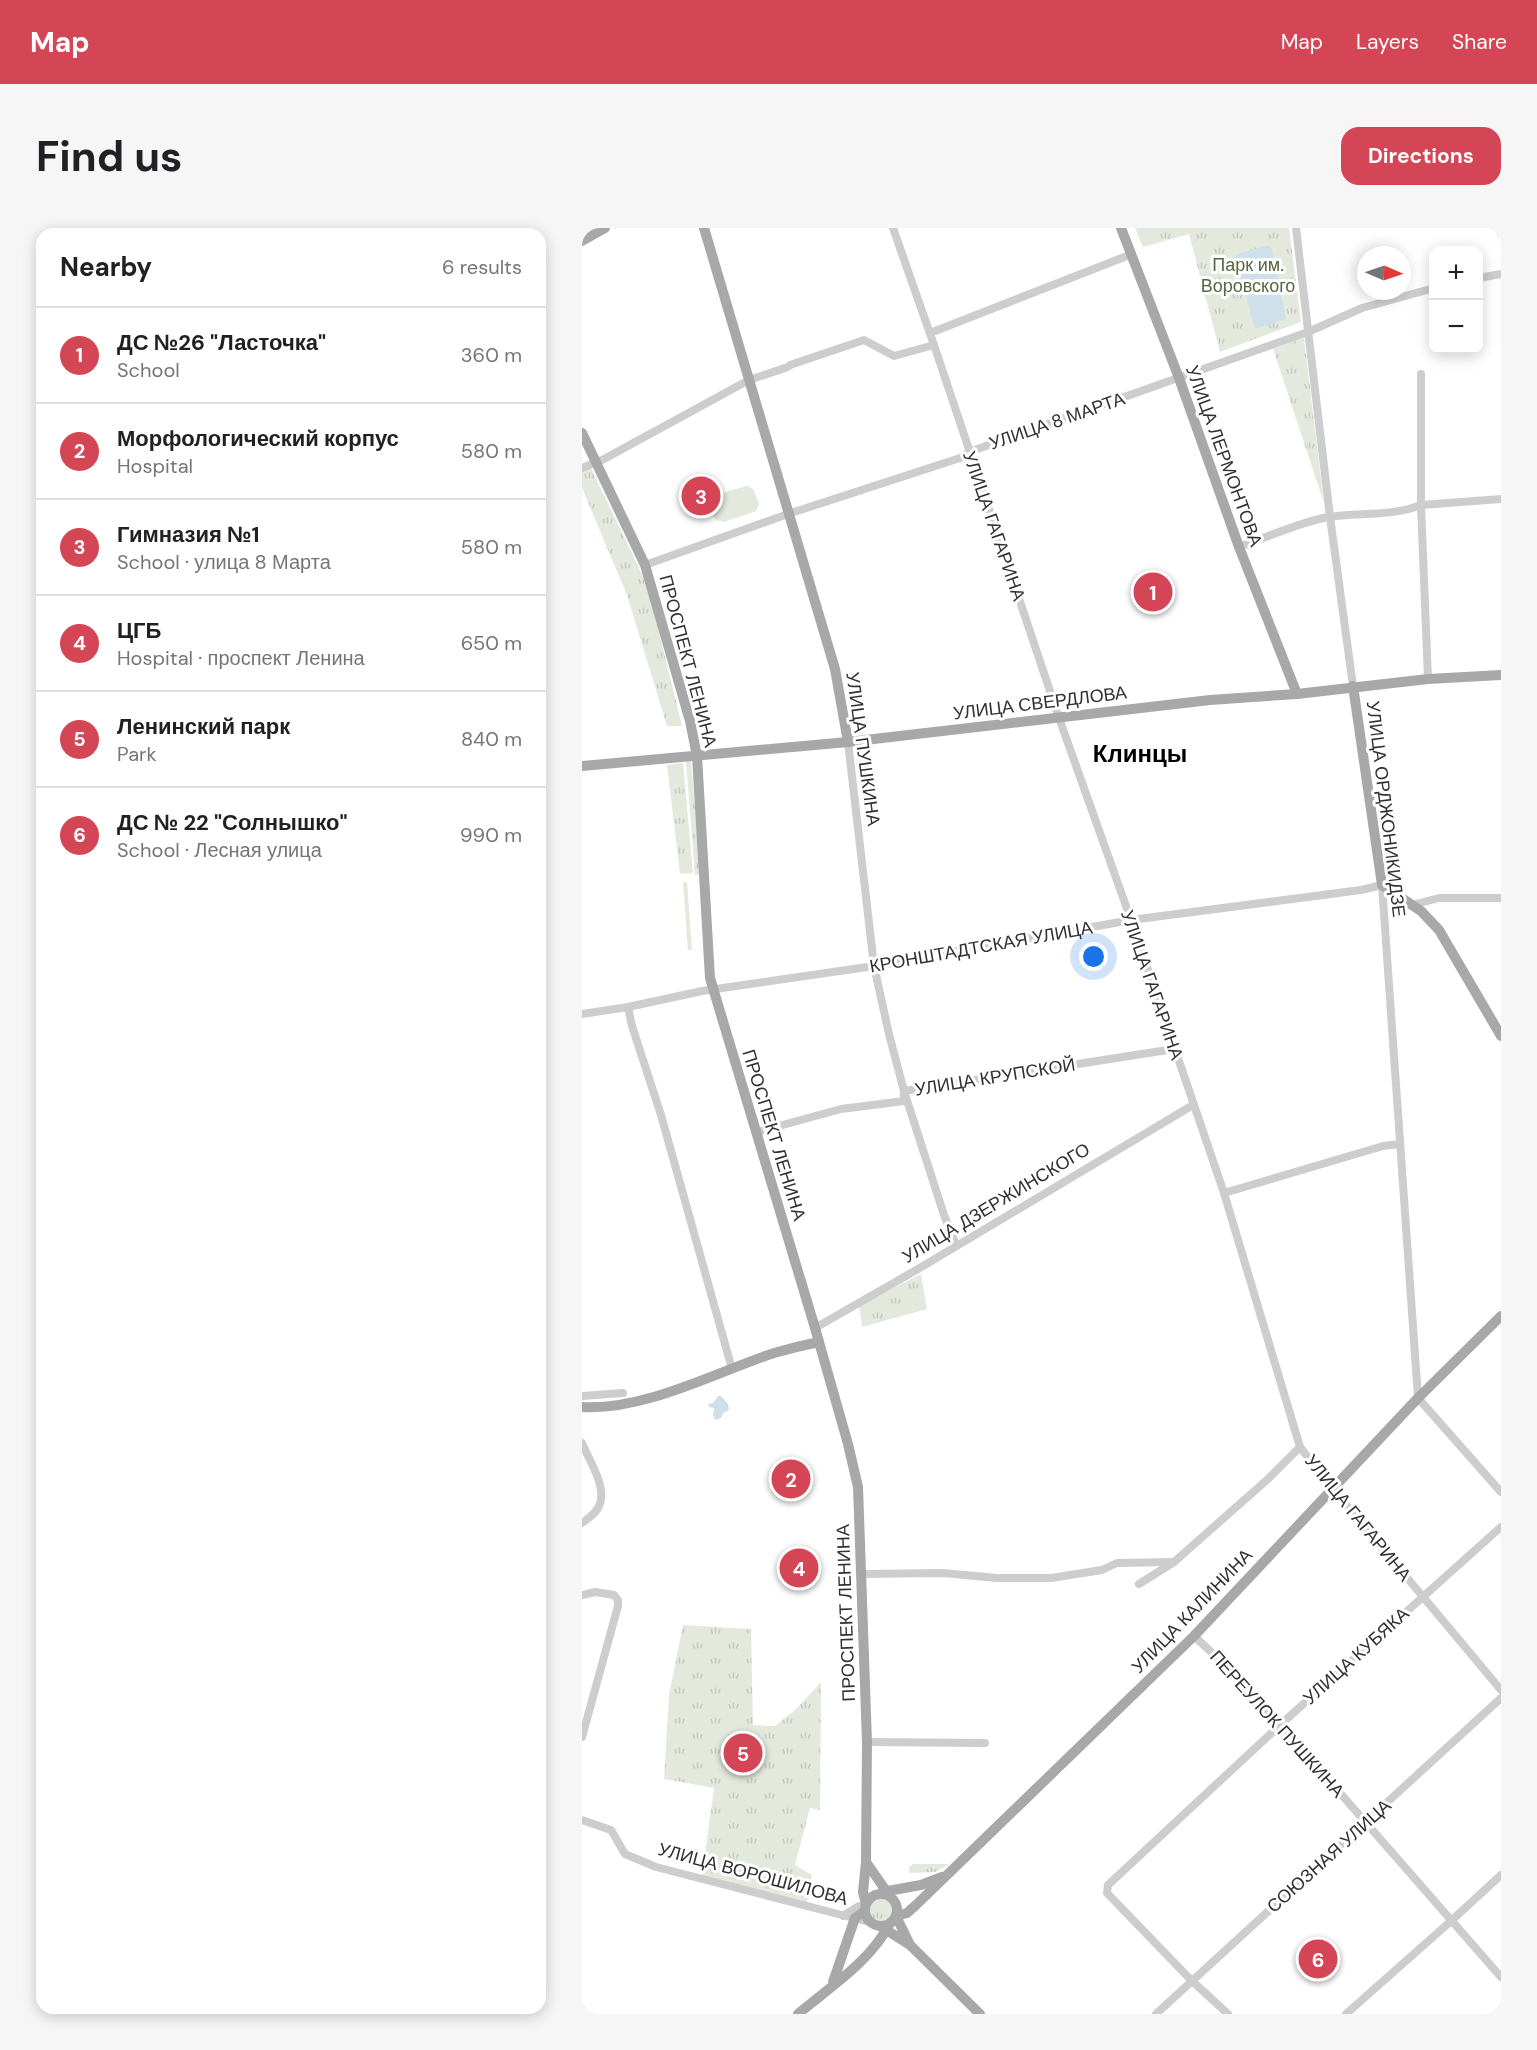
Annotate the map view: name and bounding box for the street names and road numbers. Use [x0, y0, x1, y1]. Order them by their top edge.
street label: УЛИЦА ЛЕРМОНТОВА [1180, 362, 1268, 550]
street label: УЛИЦА 8 МАРТА [986, 387, 1128, 455]
street label: УЛИЦА ГАГАРИНА [957, 448, 1031, 604]
street label: ПРОСПЕКТ ЛЕНИНА [653, 572, 723, 750]
street label: УЛИЦА ПУШКИНА [840, 671, 886, 827]
street label: УЛИЦА СВЕРДЛОВА [952, 680, 1128, 726]
street label: УЛИЦА ОРДЖОНИКИДЗЕ [1361, 700, 1411, 918]
street label: УЛИЦА ГАГАРИНА [1115, 907, 1189, 1063]
street label: КРОНШТАДТСКАЯ УЛИЦА [868, 916, 1094, 978]
street label: ПРОСПЕКТ ЛЕНИНА [737, 1047, 811, 1223]
street label: УЛИЦА КРУПСКОЙ [913, 1052, 1077, 1102]
street label: УЛИЦА ДЗЕРЖИНСКОГО [898, 1137, 1094, 1269]
street label: УЛИЦА ГАГАРИНА [1299, 1450, 1417, 1586]
street label: ПРОСПЕКТ ЛЕНИНА [831, 1524, 861, 1702]
street label: УЛИЦА КАЛИНИНА [1126, 1544, 1258, 1678]
street label: УЛИЦА КУБЯКА [1298, 1602, 1414, 1710]
street label: ПЕРЕУЛОК ПУШКИНА [1204, 1645, 1350, 1803]
street label: СОЮЗНАЯ УЛИЦА [1262, 1794, 1396, 1918]
street label: УЛИЦА ВОРОШИЛОВА [656, 1837, 850, 1911]

